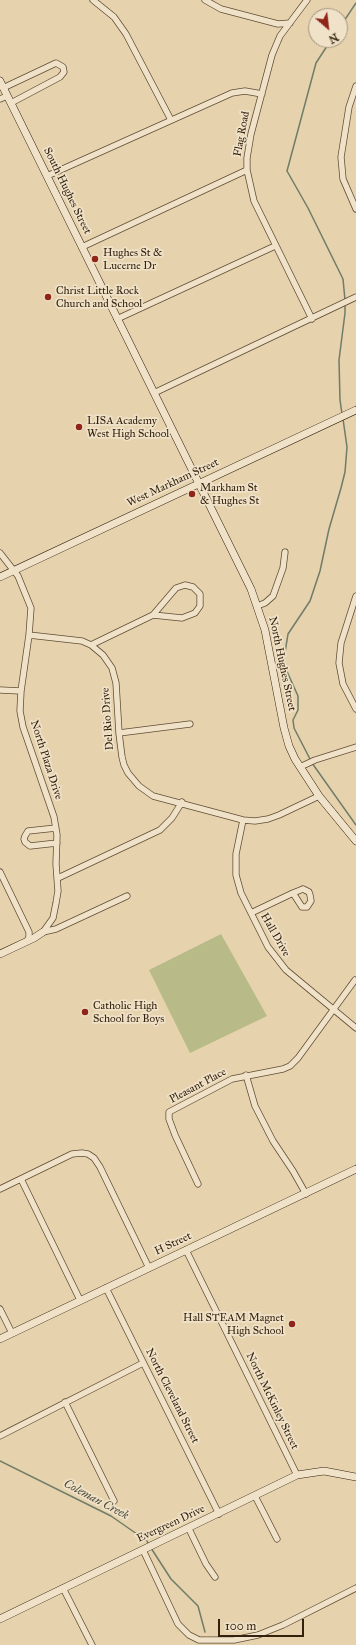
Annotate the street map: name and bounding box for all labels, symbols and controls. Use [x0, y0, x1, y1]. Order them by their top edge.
north arrow [308, 8, 348, 48]
text: N [326, 30, 341, 46]
street label: Flag Road [231, 110, 253, 158]
street label: South Hughes Street [40, 145, 94, 237]
place label: Hughes St & Lucerne Dr [103, 246, 162, 272]
marker: Hughes St & Lucerne Dr [90, 254, 100, 264]
place label: Christ Little Rock Church and School [56, 284, 142, 310]
marker: Christ Little Rock Church and School [43, 292, 53, 302]
place label: LISA Academy West High School [87, 414, 169, 440]
marker: LISA Academy West High School [74, 422, 84, 432]
street label: West Markham Street [125, 456, 221, 510]
place label: Markham St & Hughes St [200, 481, 259, 507]
marker: Markham St & Hughes St [187, 489, 197, 499]
street label: North Hughes Street [266, 616, 298, 712]
street label: Del Rio Drive [99, 687, 117, 751]
street label: North Plaza Drive [27, 719, 65, 801]
street label: Hall Drive [257, 911, 293, 959]
place label: Catholic High School for Boys [93, 999, 164, 1025]
marker: Catholic High School for Boys [80, 1007, 90, 1017]
street label: Pleasant Place [167, 1066, 229, 1106]
street label: H Street [152, 1230, 194, 1258]
place label: Hall STEAM Magnet High School [183, 1311, 284, 1337]
marker: Hall STEAM Magnet High School [287, 1319, 297, 1329]
street label: North Cleveland Street [142, 1346, 202, 1446]
street label: North McKinley Street [243, 1350, 301, 1452]
water label: Coleman Creek [61, 1477, 131, 1523]
street label: Evergreen Drive [135, 1502, 207, 1546]
scale bar [220, 1611, 306, 1637]
text: 100 m [225, 1619, 256, 1633]

